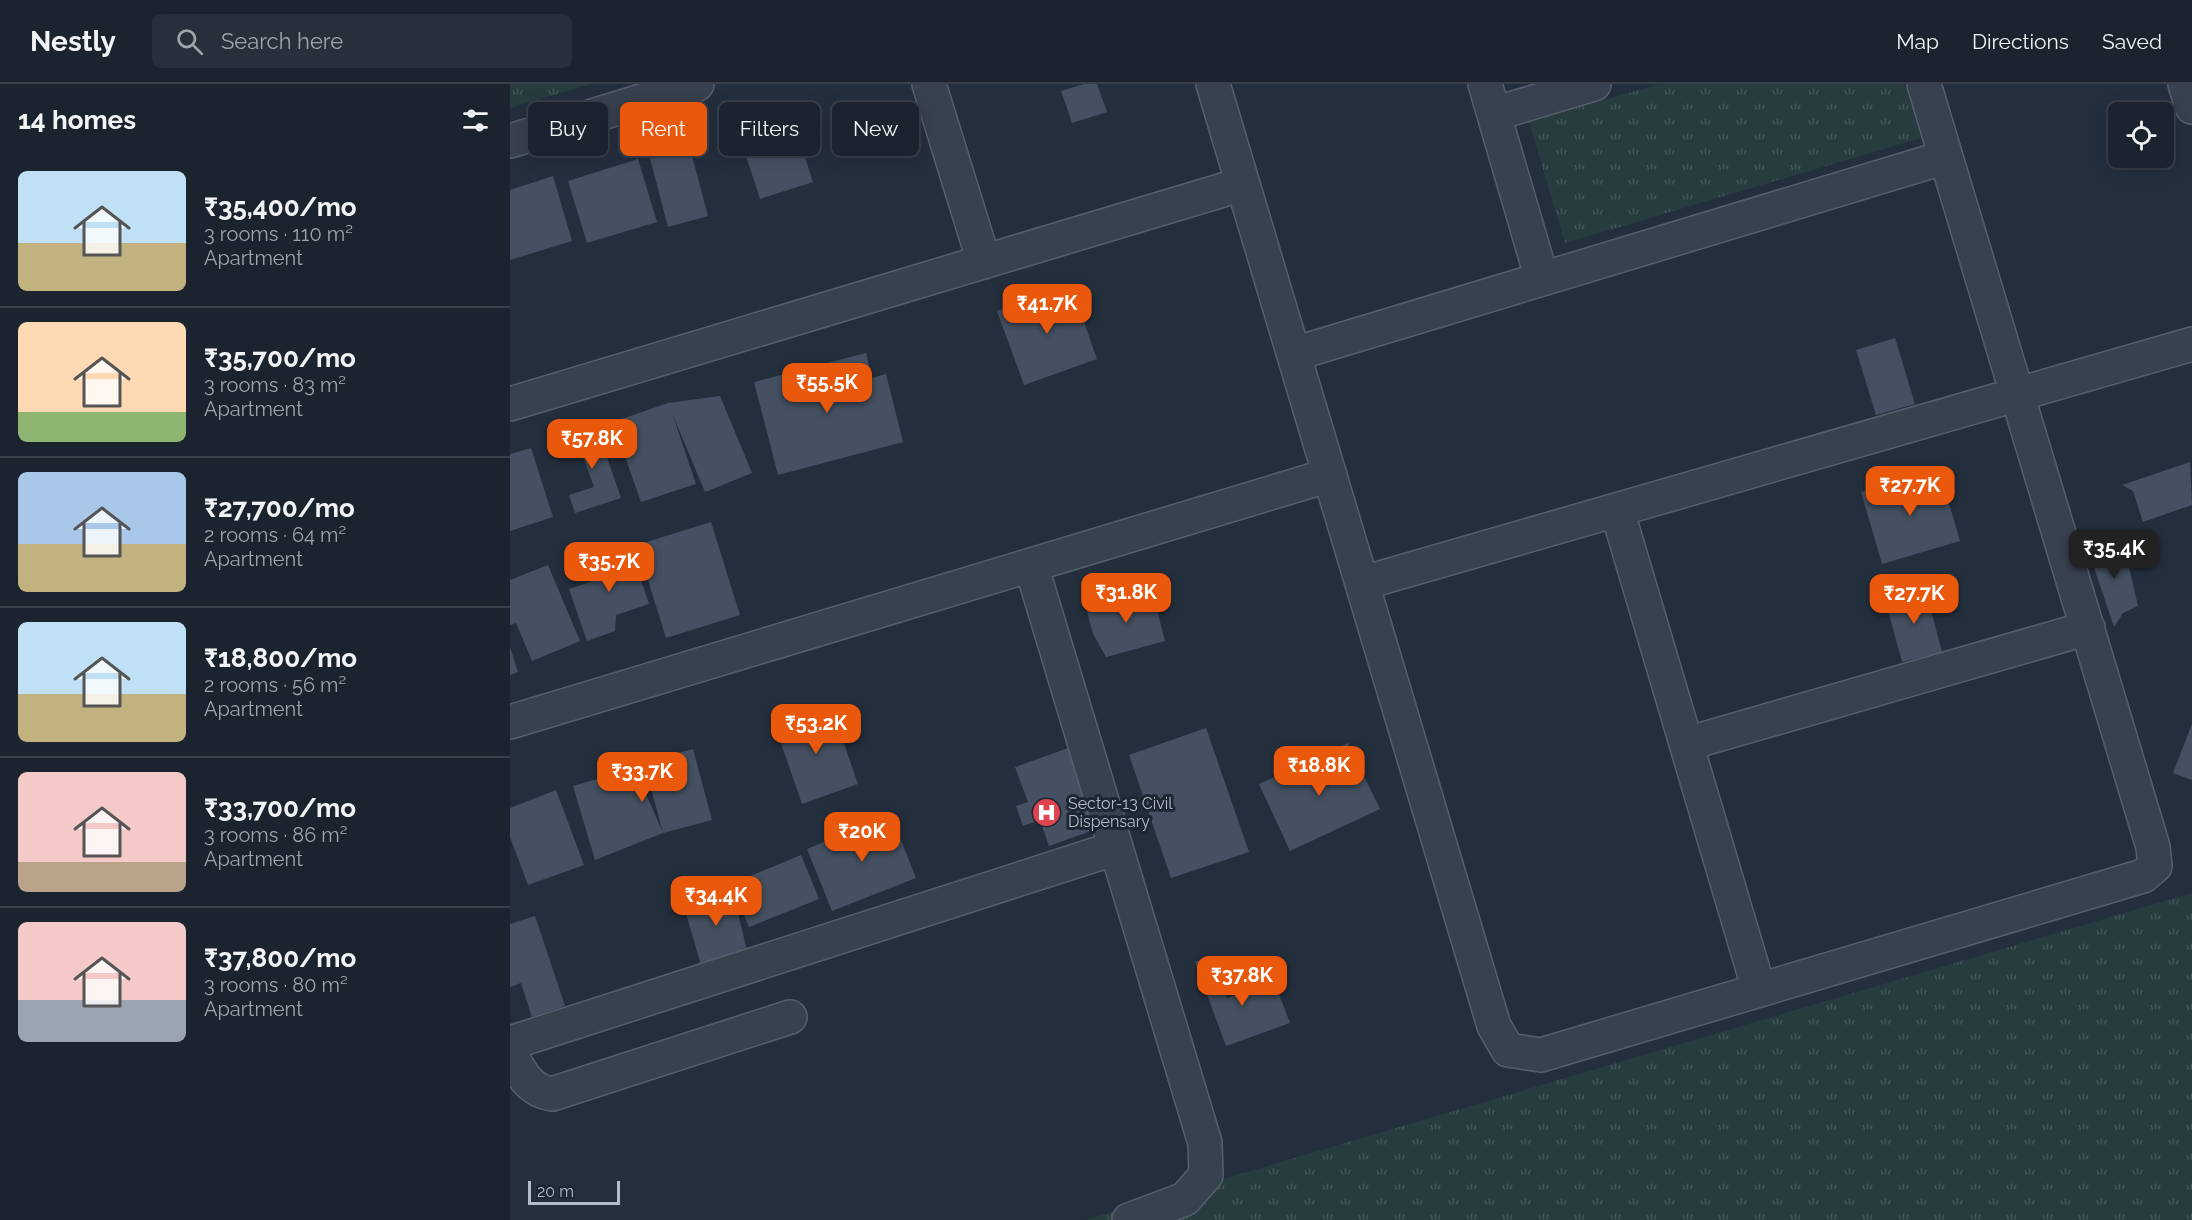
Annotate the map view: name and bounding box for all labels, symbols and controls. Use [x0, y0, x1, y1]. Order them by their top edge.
search box [152, 14, 572, 68]
text: Nestly [30, 25, 116, 58]
icon: search [173, 25, 206, 58]
text: Search here [221, 28, 343, 54]
text: Map [1896, 29, 1939, 54]
text: Directions [1972, 29, 2069, 54]
text: Saved [2102, 29, 2162, 54]
chip: Buy [528, 102, 608, 156]
chip: Rent [620, 102, 707, 156]
chip: Filters [719, 102, 820, 156]
chip: New [832, 102, 919, 156]
map controls [2108, 102, 2174, 168]
button: locate [2108, 102, 2174, 168]
icon: filters [459, 104, 492, 137]
text: 14 homes [18, 105, 136, 135]
text: ₹35,400/mo [204, 192, 357, 222]
icon: home [66, 195, 138, 267]
text: 3 rooms · 110 m² [204, 222, 353, 246]
text: Apartment [204, 246, 303, 270]
pin: ₹41.7K [998, 284, 1096, 335]
text: ₹41.7K [1017, 291, 1077, 315]
text: ₹35,700/mo [204, 343, 356, 373]
icon: home [66, 346, 138, 418]
pin: ₹55.5K [778, 363, 876, 414]
text: ₹55.5K [796, 370, 858, 394]
text: 3 rooms · 83 m² [204, 373, 346, 397]
text: Apartment [204, 397, 303, 421]
pin: ₹57.8K [543, 419, 641, 470]
text: ₹57.8K [561, 426, 623, 450]
pin: ₹27.7K [1861, 466, 1959, 517]
text: ₹27.7K [1880, 473, 1940, 497]
text: ₹27,700/mo [204, 493, 355, 523]
icon: home [66, 496, 138, 568]
text: 2 rooms · 64 m² [204, 523, 346, 547]
pin: ₹35.4K [2065, 529, 2163, 580]
text: ₹35.4K [2083, 536, 2145, 560]
pin: ₹35.7K [560, 542, 658, 593]
text: Apartment [204, 547, 303, 571]
text: ₹35.7K [578, 549, 640, 573]
pin: ₹31.8K [1077, 573, 1175, 624]
pin: ₹27.7K [1865, 574, 1963, 625]
text: ₹31.8K [1095, 580, 1157, 604]
text: ₹27.7K [1884, 581, 1944, 605]
text: ₹18,800/mo [204, 643, 357, 673]
icon: home [66, 646, 138, 718]
text: 2 rooms · 56 m² [204, 673, 346, 697]
text: Apartment [204, 697, 303, 721]
pin: ₹53.2K [767, 704, 865, 755]
text: ₹53.2K [785, 711, 847, 735]
pin: ₹18.8K [1270, 746, 1368, 797]
pin: ₹33.7K [593, 752, 691, 803]
text: ₹18.8K [1288, 753, 1350, 777]
text: ₹33.7K [611, 759, 673, 783]
text: ₹33,700/mo [204, 793, 356, 823]
place label: Sector-13 Civil Dispensary [1068, 794, 1173, 831]
icon: home [66, 796, 138, 868]
hospital icon: Sector-13 Civil Dispensary [1031, 796, 1063, 828]
pin: ₹20K [826, 812, 898, 863]
text: ₹20K [838, 819, 886, 843]
text: 3 rooms · 86 m² [204, 823, 347, 847]
text: Apartment [204, 847, 303, 871]
pin: ₹34.4K [667, 876, 765, 927]
text: ₹34.4K [685, 883, 747, 907]
text: ₹37,800/mo [204, 943, 356, 973]
icon: home [66, 946, 138, 1018]
pin: ₹37.8K [1193, 956, 1291, 1007]
text: ₹37.8K [1211, 963, 1273, 987]
text: 3 rooms · 80 m² [204, 973, 348, 997]
text: Apartment [204, 997, 303, 1021]
scale bar [528, 1178, 620, 1206]
text: 20 m [537, 1182, 574, 1201]

